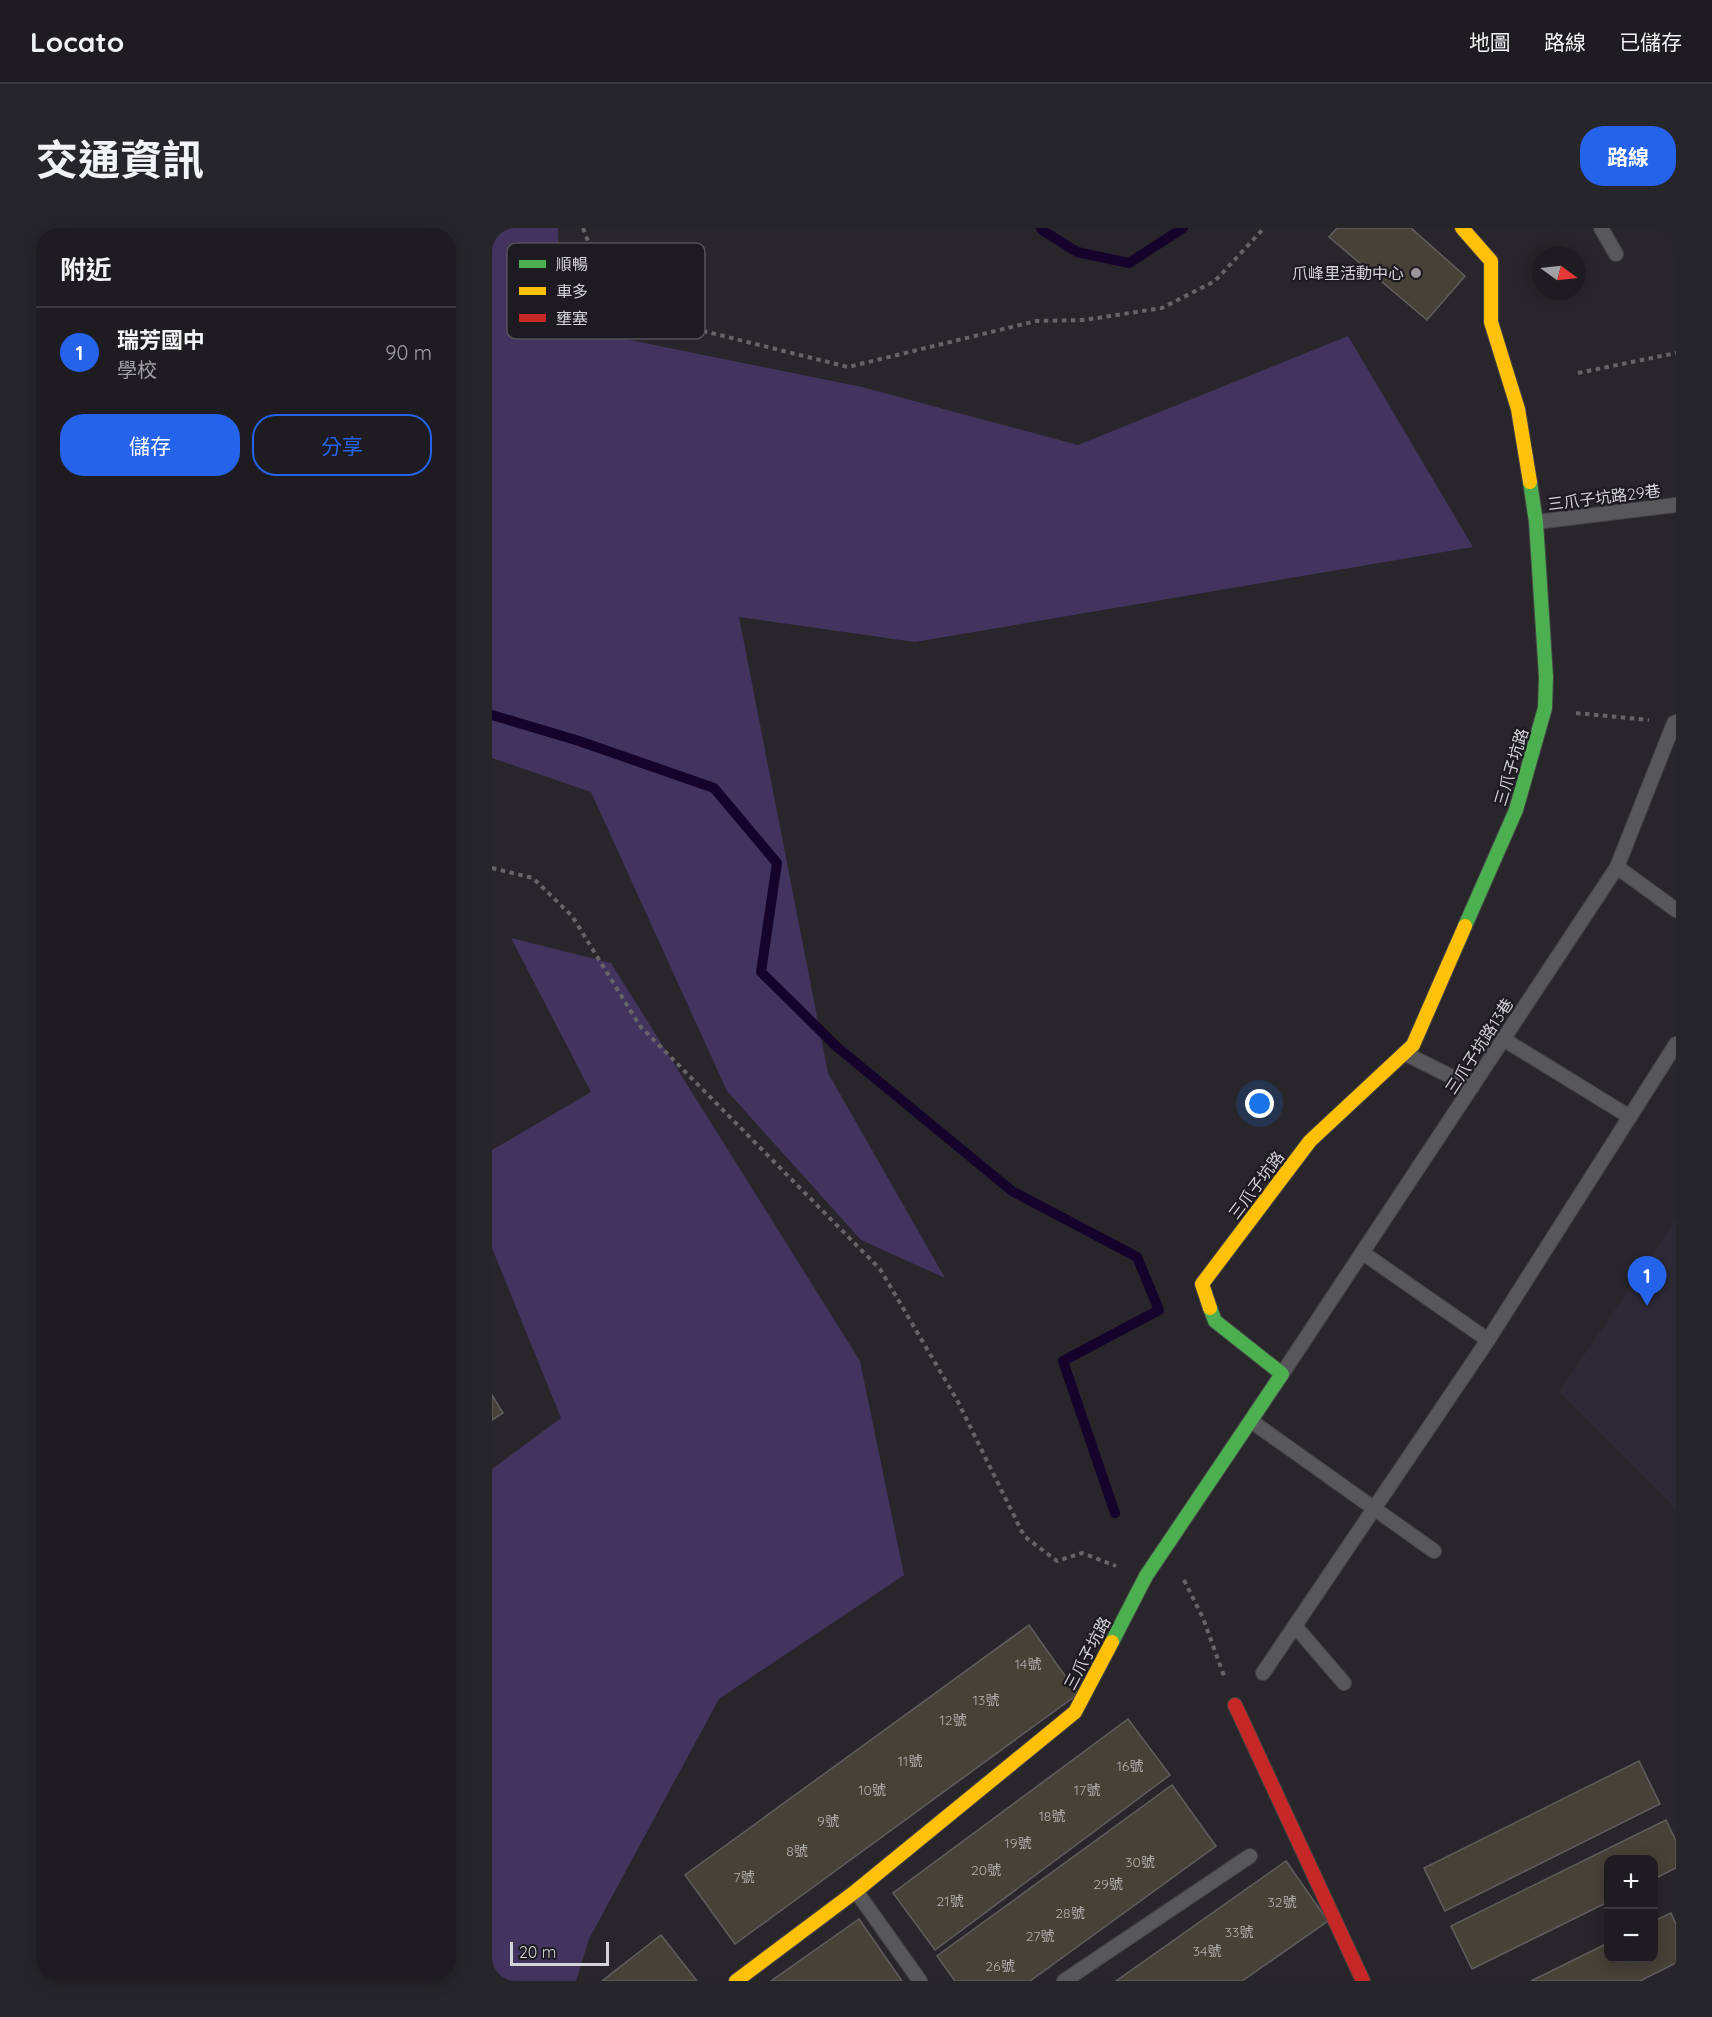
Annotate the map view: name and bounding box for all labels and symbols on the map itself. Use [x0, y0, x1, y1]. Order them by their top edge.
legend [507, 243, 705, 339]
north arrow [1532, 246, 1586, 300]
text: 順暢 [556, 254, 588, 274]
place label: 爪峰里活動中心 [1292, 263, 1404, 283]
marker: 爪峰里活動中心 [1409, 266, 1423, 280]
text: 車多 [556, 281, 588, 301]
text: 壅塞 [556, 308, 588, 328]
street label: 三爪子坑路29巷 [1546, 480, 1662, 514]
street label: 三爪子坑路 [1490, 726, 1532, 808]
street label: 三爪子坑路13巷 [1441, 994, 1517, 1098]
your location [1245, 1089, 1274, 1118]
street label: 三爪子坑路 [1224, 1147, 1288, 1223]
pin: 1 [1628, 1256, 1666, 1306]
street label: 三爪子坑路 [1059, 1613, 1115, 1693]
house number: 14號 [1015, 1655, 1041, 1673]
house number: 13號 [973, 1691, 999, 1709]
house number: 12號 [940, 1711, 966, 1729]
house number: 11號 [898, 1752, 922, 1770]
house number: 16號 [1117, 1757, 1143, 1775]
house number: 10號 [858, 1781, 886, 1799]
house number: 17號 [1074, 1781, 1100, 1799]
house number: 18號 [1039, 1807, 1065, 1825]
house number: 9號 [817, 1812, 839, 1830]
house number: 19號 [1005, 1834, 1032, 1852]
house number: 8號 [786, 1842, 808, 1860]
house number: 30號 [1125, 1853, 1155, 1871]
house number: 20號 [971, 1861, 1001, 1879]
house number: 7號 [733, 1868, 755, 1886]
house number: 29號 [1093, 1875, 1123, 1893]
house number: 21號 [937, 1892, 963, 1910]
house number: 32號 [1267, 1893, 1297, 1911]
house number: 28號 [1055, 1904, 1085, 1922]
house number: 33號 [1225, 1923, 1253, 1941]
house number: 27號 [1026, 1927, 1054, 1945]
scale bar [510, 1939, 609, 1966]
house number: 34號 [1193, 1942, 1221, 1960]
house number: 26號 [985, 1957, 1015, 1975]

